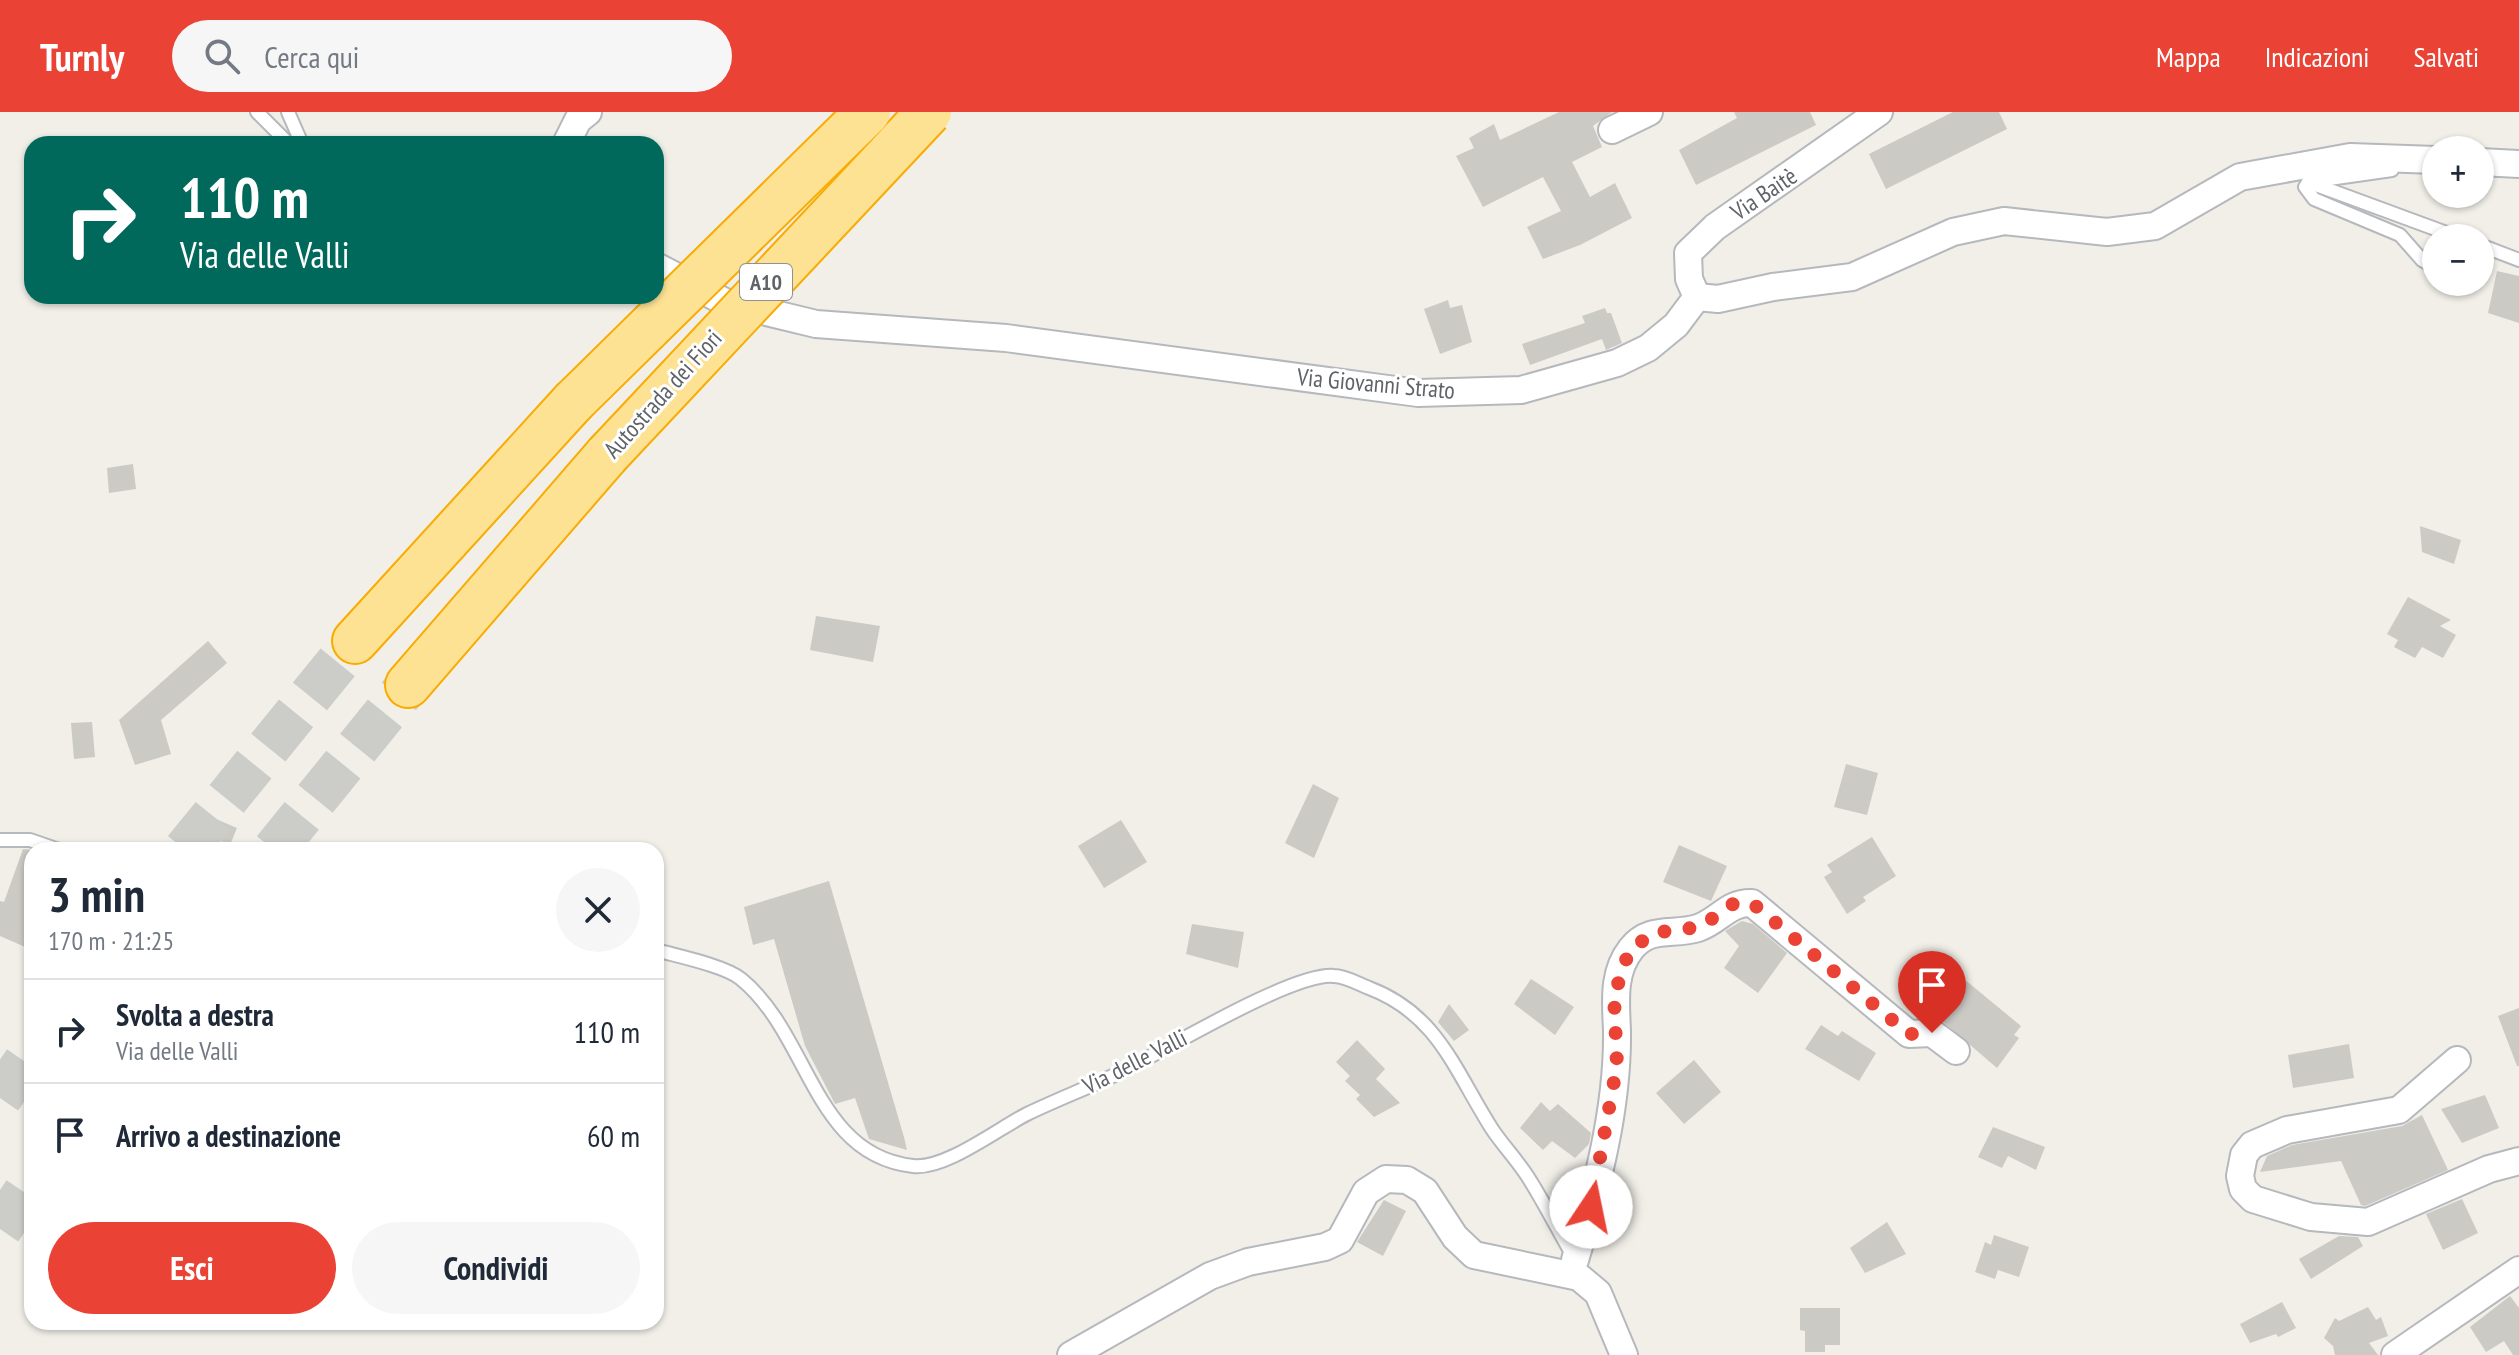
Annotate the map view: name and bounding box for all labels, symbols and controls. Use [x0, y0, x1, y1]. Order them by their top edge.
search box [172, 20, 732, 92]
text: Turnly [40, 32, 124, 81]
icon: search [200, 34, 244, 78]
text: Cerca qui [264, 37, 359, 76]
text: Mappa [2156, 38, 2221, 75]
text: Indicazioni [2265, 38, 2369, 75]
text: Salvati [2413, 38, 2479, 75]
map controls [2422, 136, 2494, 296]
button: + [2422, 136, 2494, 208]
street label: Via Baitè [1724, 160, 1803, 228]
text: 110 m [180, 161, 309, 233]
icon: right [48, 168, 152, 272]
button: − [2422, 224, 2494, 296]
text: Via delle Valli [180, 231, 350, 278]
road number: A10 [740, 264, 792, 300]
street label: Autostrada dei Fiori [597, 323, 728, 464]
street label: Via Giovanni Strato [1295, 361, 1456, 406]
text: 3 min [48, 863, 145, 925]
button: close [556, 868, 640, 952]
text: 170 m · 21:25 [48, 924, 174, 957]
pin [1898, 951, 1966, 1033]
icon: arrive [1910, 963, 1954, 1007]
text: Svolta a destra [116, 995, 274, 1034]
icon: right [48, 1009, 92, 1053]
text: 110 m [574, 1012, 640, 1051]
street label: Via delle Valli [1076, 1022, 1192, 1101]
text: Via delle Valli [116, 1034, 238, 1067]
icon: arrive [48, 1113, 92, 1157]
text: Arrivo a destinazione [116, 1116, 341, 1155]
text: 60 m [587, 1116, 640, 1155]
position arrow [1549, 1165, 1633, 1249]
button: Esci [48, 1222, 336, 1314]
button: Condividi [352, 1222, 640, 1314]

